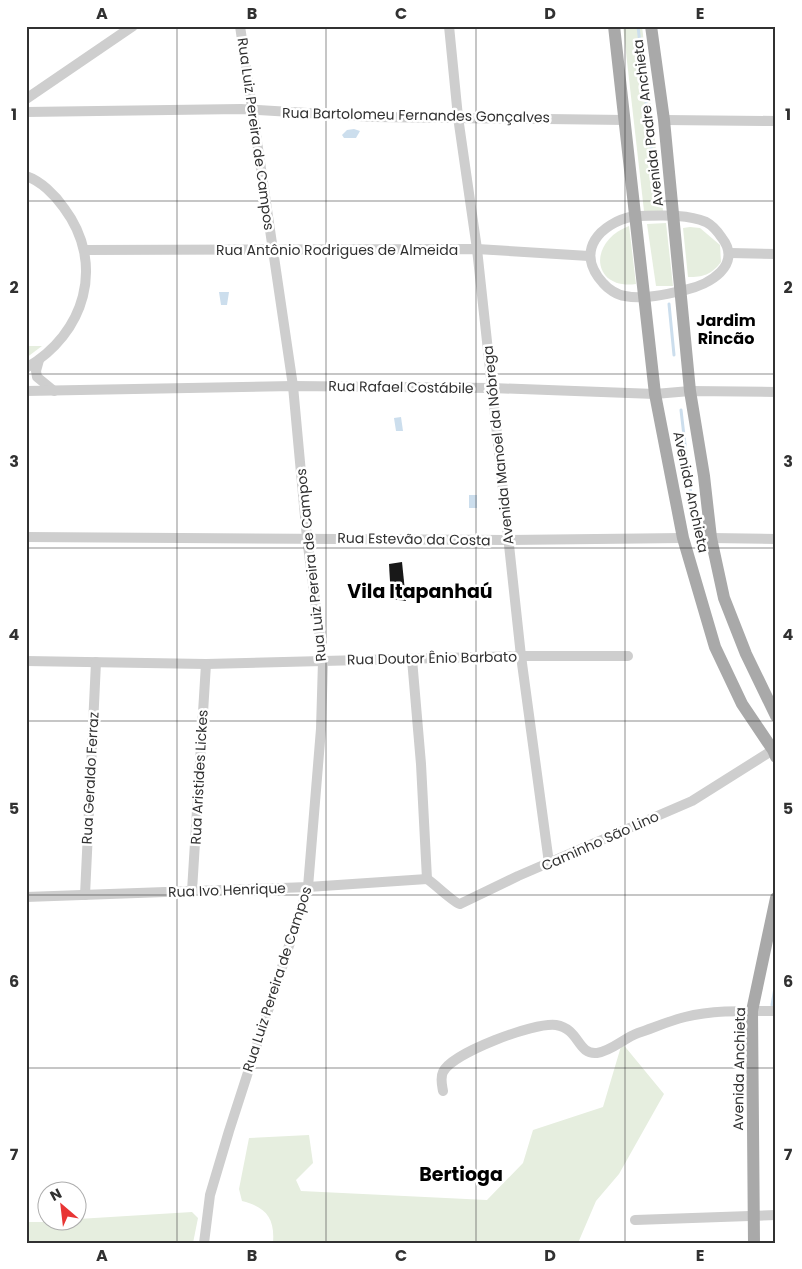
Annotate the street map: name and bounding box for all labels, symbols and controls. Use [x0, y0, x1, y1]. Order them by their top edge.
text: A [96, 2, 108, 25]
text: B [247, 2, 257, 25]
text: C [395, 2, 407, 25]
text: D [544, 2, 556, 25]
text: E [696, 2, 704, 25]
street label: Rua Luiz Pereira de Campos [233, 36, 279, 232]
street label: Avenida Padre Anchieta [628, 38, 668, 208]
text: 1 [11, 103, 17, 126]
street label: Rua Bartolomeu Fernandes Gonçalves [282, 103, 550, 127]
text: 1 [785, 103, 791, 126]
street label: Rua Antônio Rodrigues de Almeida [216, 240, 458, 260]
text: 2 [9, 276, 19, 299]
text: 2 [783, 276, 793, 299]
district label: Jardim Rincão [696, 309, 756, 350]
street label: Avenida Manoel da Nóbrega [478, 344, 518, 546]
street label: Rua Rafael Costábile [328, 376, 474, 398]
street label: Avenida Anchieta [668, 429, 714, 555]
text: 3 [9, 450, 19, 473]
text: 3 [783, 450, 793, 473]
street label: Rua Luiz Pereira de Campos [291, 467, 331, 663]
street label: Rua Estevão da Costa [337, 528, 491, 550]
district label: Vila Itapanhaú [347, 578, 493, 605]
text: 4 [9, 623, 20, 646]
text: 4 [783, 623, 794, 646]
street label: Rua Doutor Ênio Barbato [347, 647, 517, 669]
street label: Rua Aristides Lickes [185, 709, 213, 845]
street label: Rua Geraldo Ferraz [77, 711, 103, 845]
text: 5 [9, 797, 19, 820]
text: 5 [783, 797, 793, 820]
street label: Caminho São Lino [538, 806, 662, 876]
street label: Rua Ivo Henrique [168, 878, 287, 902]
street label: Rua Luiz Pereira de Campos [237, 884, 317, 1074]
text: 6 [9, 970, 19, 993]
text: 6 [783, 970, 793, 993]
street label: Avenida Anchieta [728, 1007, 750, 1131]
text: 7 [10, 1143, 19, 1166]
text: 7 [784, 1143, 793, 1166]
district label: Bertioga [419, 1161, 503, 1188]
north arrow [38, 1182, 88, 1232]
text: N [47, 1183, 65, 1206]
text: A [96, 1244, 108, 1267]
text: B [247, 1244, 257, 1267]
text: C [395, 1244, 407, 1267]
text: D [544, 1244, 556, 1267]
text: E [696, 1244, 704, 1267]

